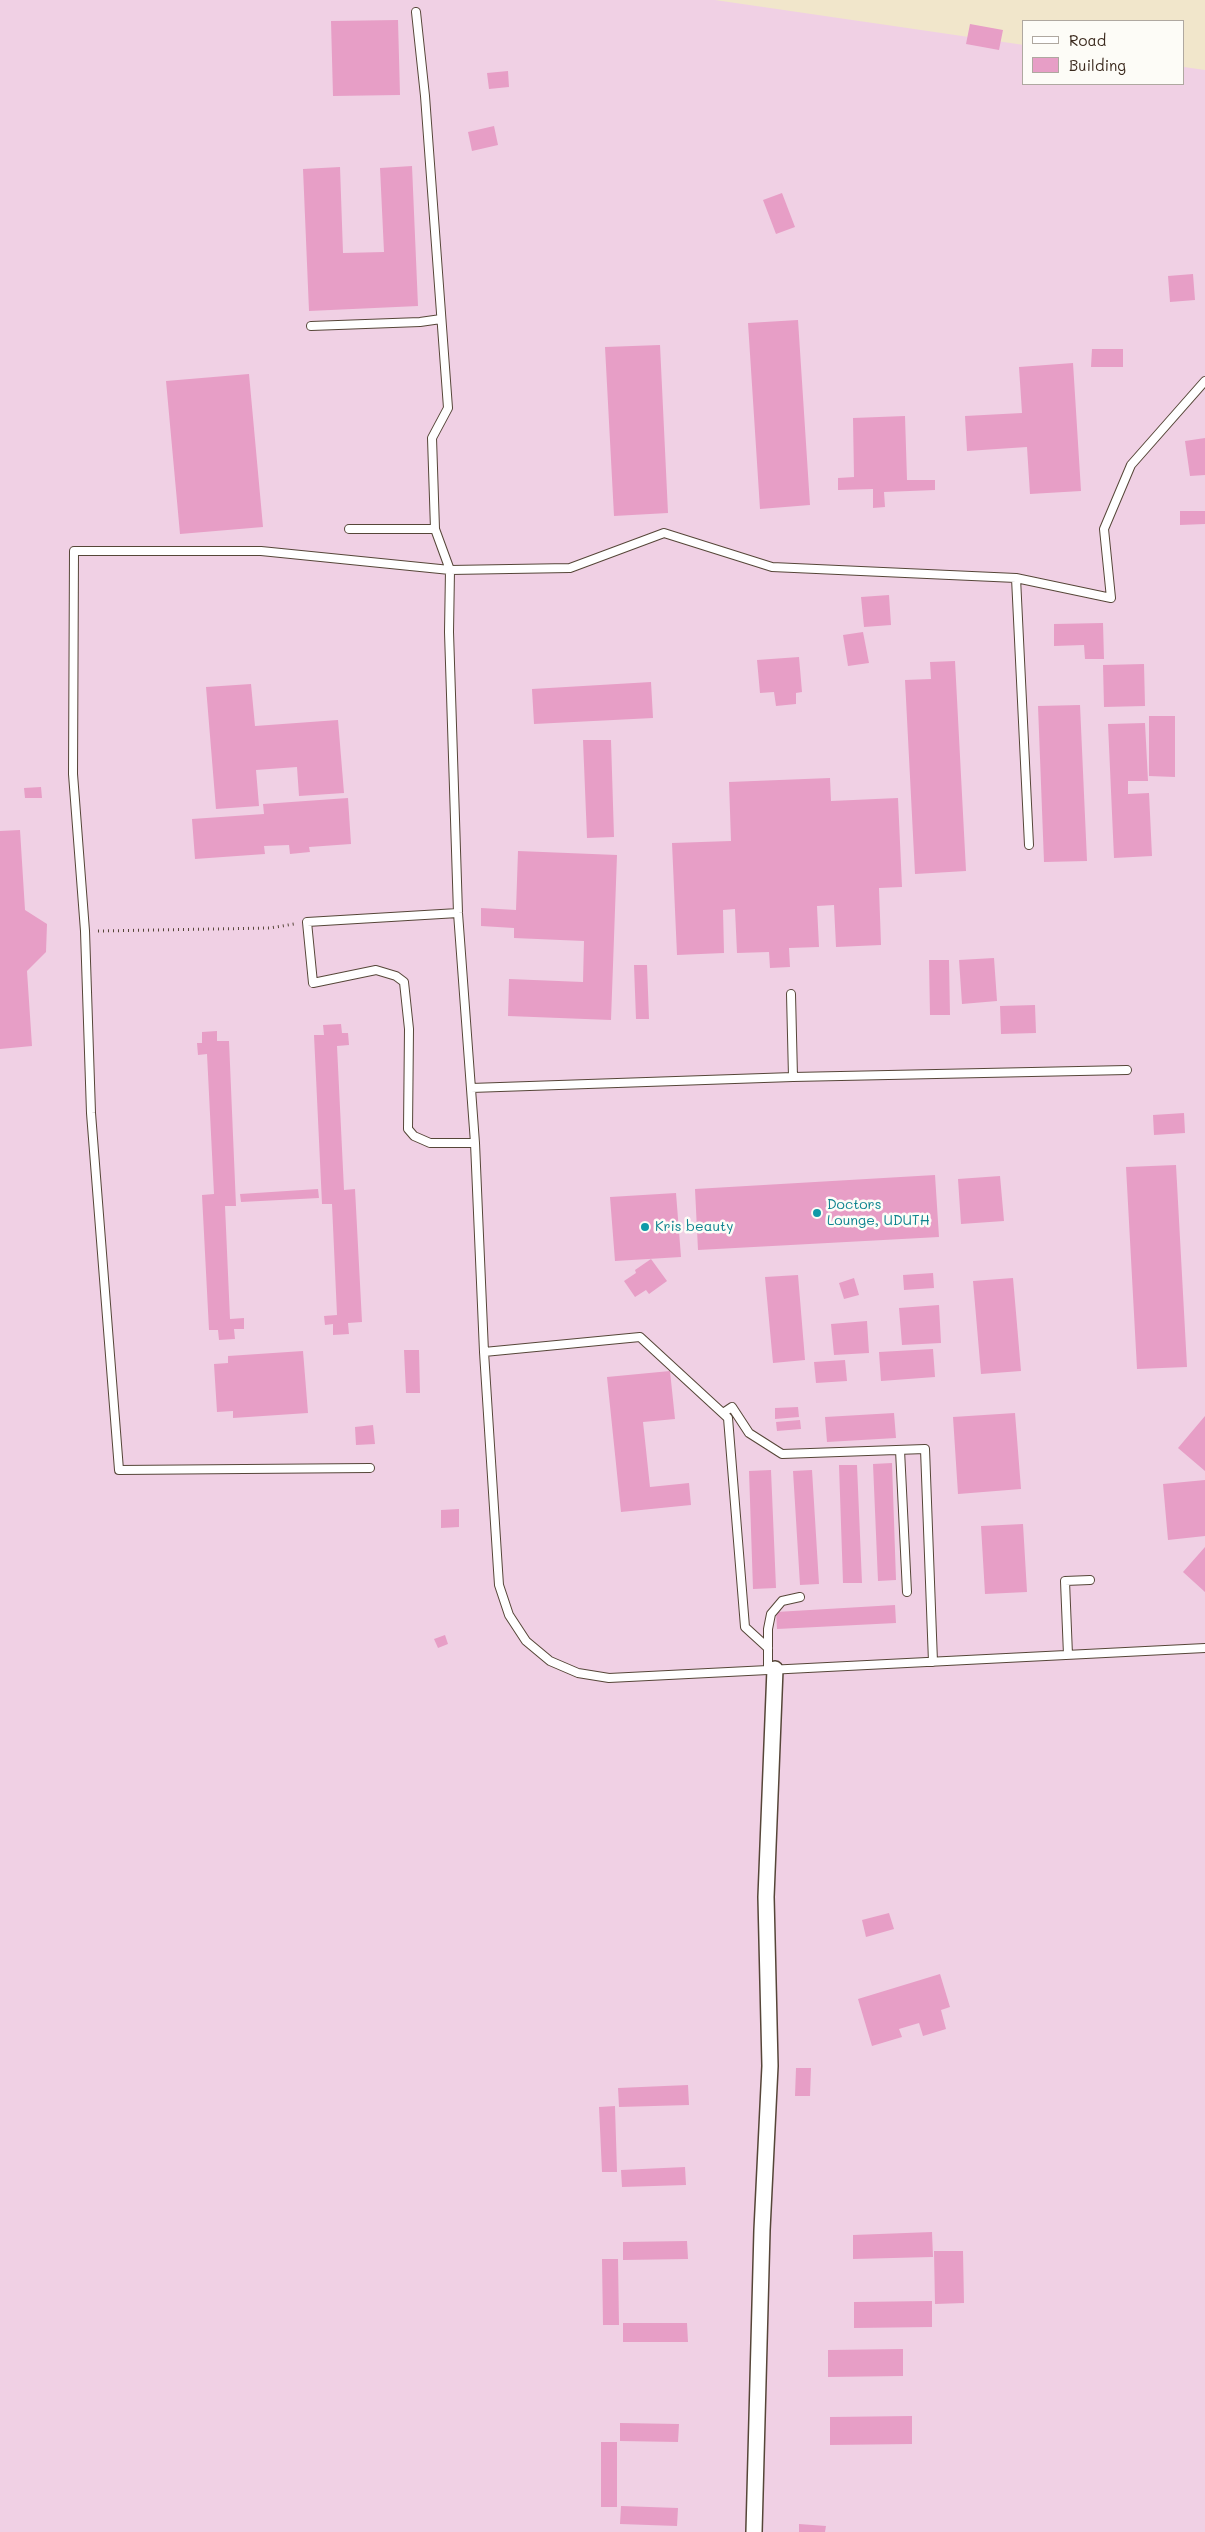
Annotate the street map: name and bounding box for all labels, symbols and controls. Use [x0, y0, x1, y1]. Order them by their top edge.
legend [1022, 20, 1185, 85]
text: Road [1069, 30, 1106, 50]
text: Building [1069, 55, 1126, 75]
place label: Doctors Lounge, UDUTH [827, 1197, 930, 1230]
marker: Doctors Lounge, UDUTH [811, 1207, 823, 1219]
place label: Kris beauty [655, 1219, 734, 1235]
marker: Kris beauty [639, 1221, 651, 1233]

